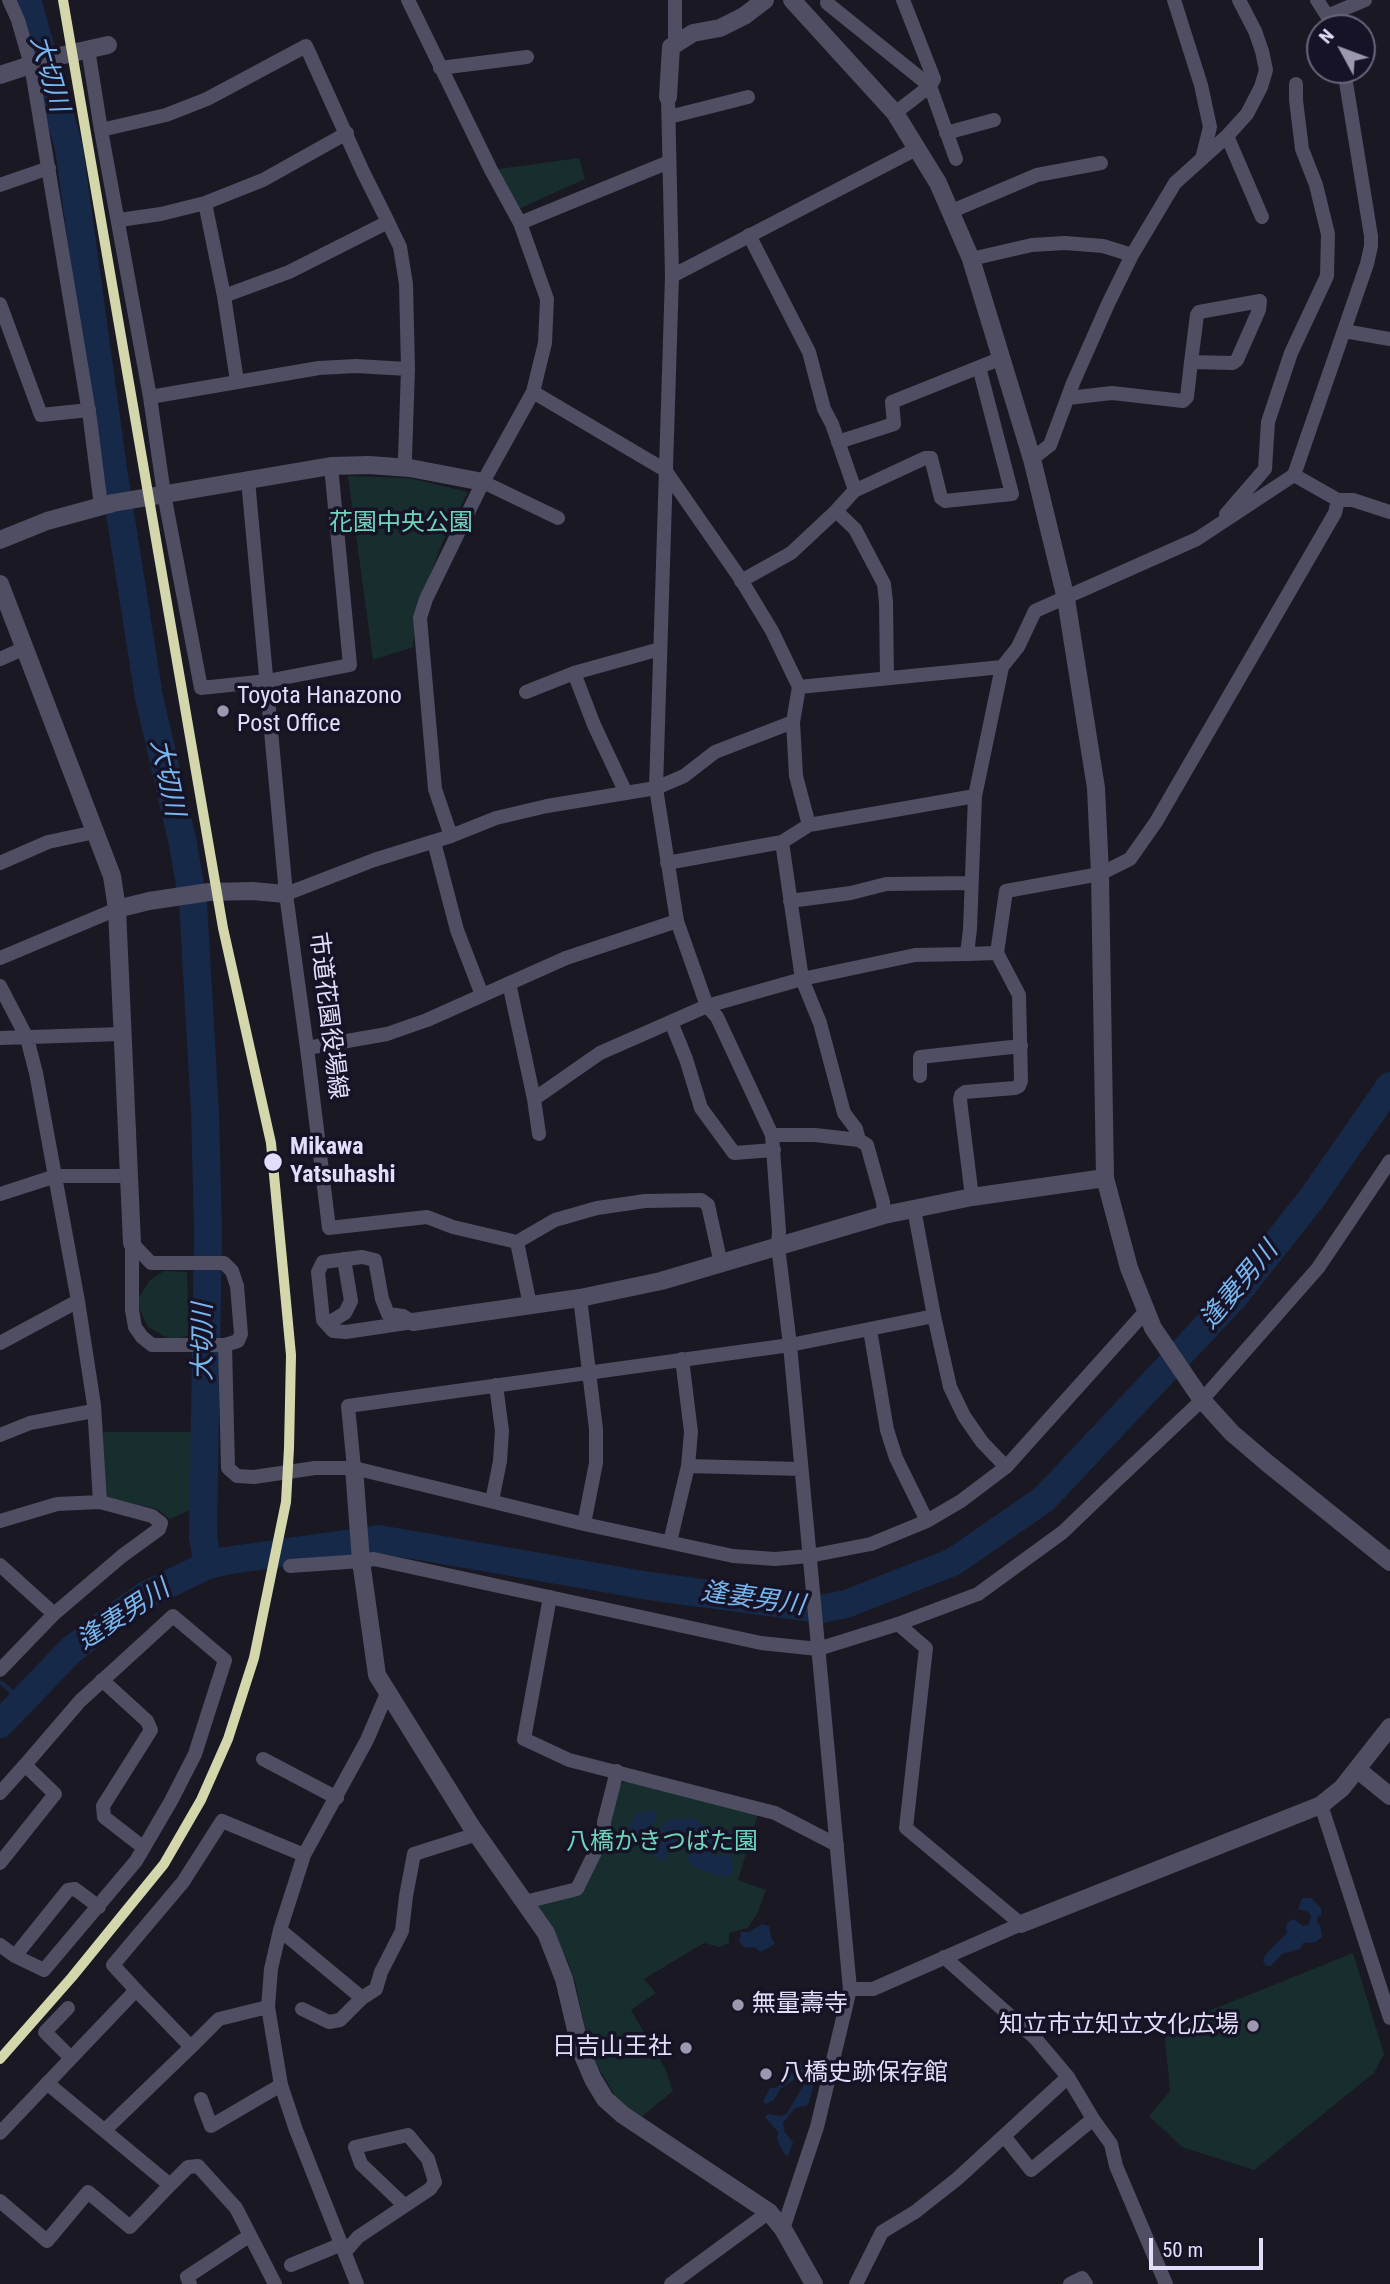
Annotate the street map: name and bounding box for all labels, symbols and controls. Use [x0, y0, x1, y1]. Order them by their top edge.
north arrow [1306, 14, 1376, 84]
text: N [1314, 24, 1339, 48]
water label: 大切川 [22, 32, 74, 116]
park label: 花園中央公園 [329, 510, 473, 538]
place label: Toyota Hanazono Post Office [237, 683, 402, 739]
marker: Toyota Hanazono Post Office [215, 703, 231, 719]
water label: 大切川 [143, 737, 189, 819]
street label: 市道花園役場線 [302, 931, 352, 1101]
place label: Mikawa Yatsuhashi [290, 1134, 396, 1190]
marker: Mikawa Yatsuhashi [262, 1151, 284, 1173]
water label: 逢妻男川 [1195, 1236, 1285, 1336]
water label: 大切川 [188, 1303, 220, 1381]
water label: 逢妻男川 [72, 1575, 176, 1657]
water label: 逢妻男川 [699, 1577, 807, 1623]
park label: 八橋かきつばた園 [566, 1829, 758, 1857]
place label: 無量壽寺 [752, 1991, 848, 2019]
marker: 無量壽寺 [730, 1997, 746, 2013]
place label: 知立市立知立文化広場 [999, 2012, 1239, 2040]
marker: 知立市立知立文化広場 [1245, 2018, 1261, 2034]
place label: 日吉山王社 [552, 2034, 672, 2062]
marker: 日吉山王社 [678, 2040, 694, 2056]
place label: 八橋史跡保存館 [780, 2060, 948, 2088]
marker: 八橋史跡保存館 [758, 2066, 774, 2082]
scale bar [1152, 2224, 1266, 2268]
text: 50 m [1162, 2238, 1203, 2262]

